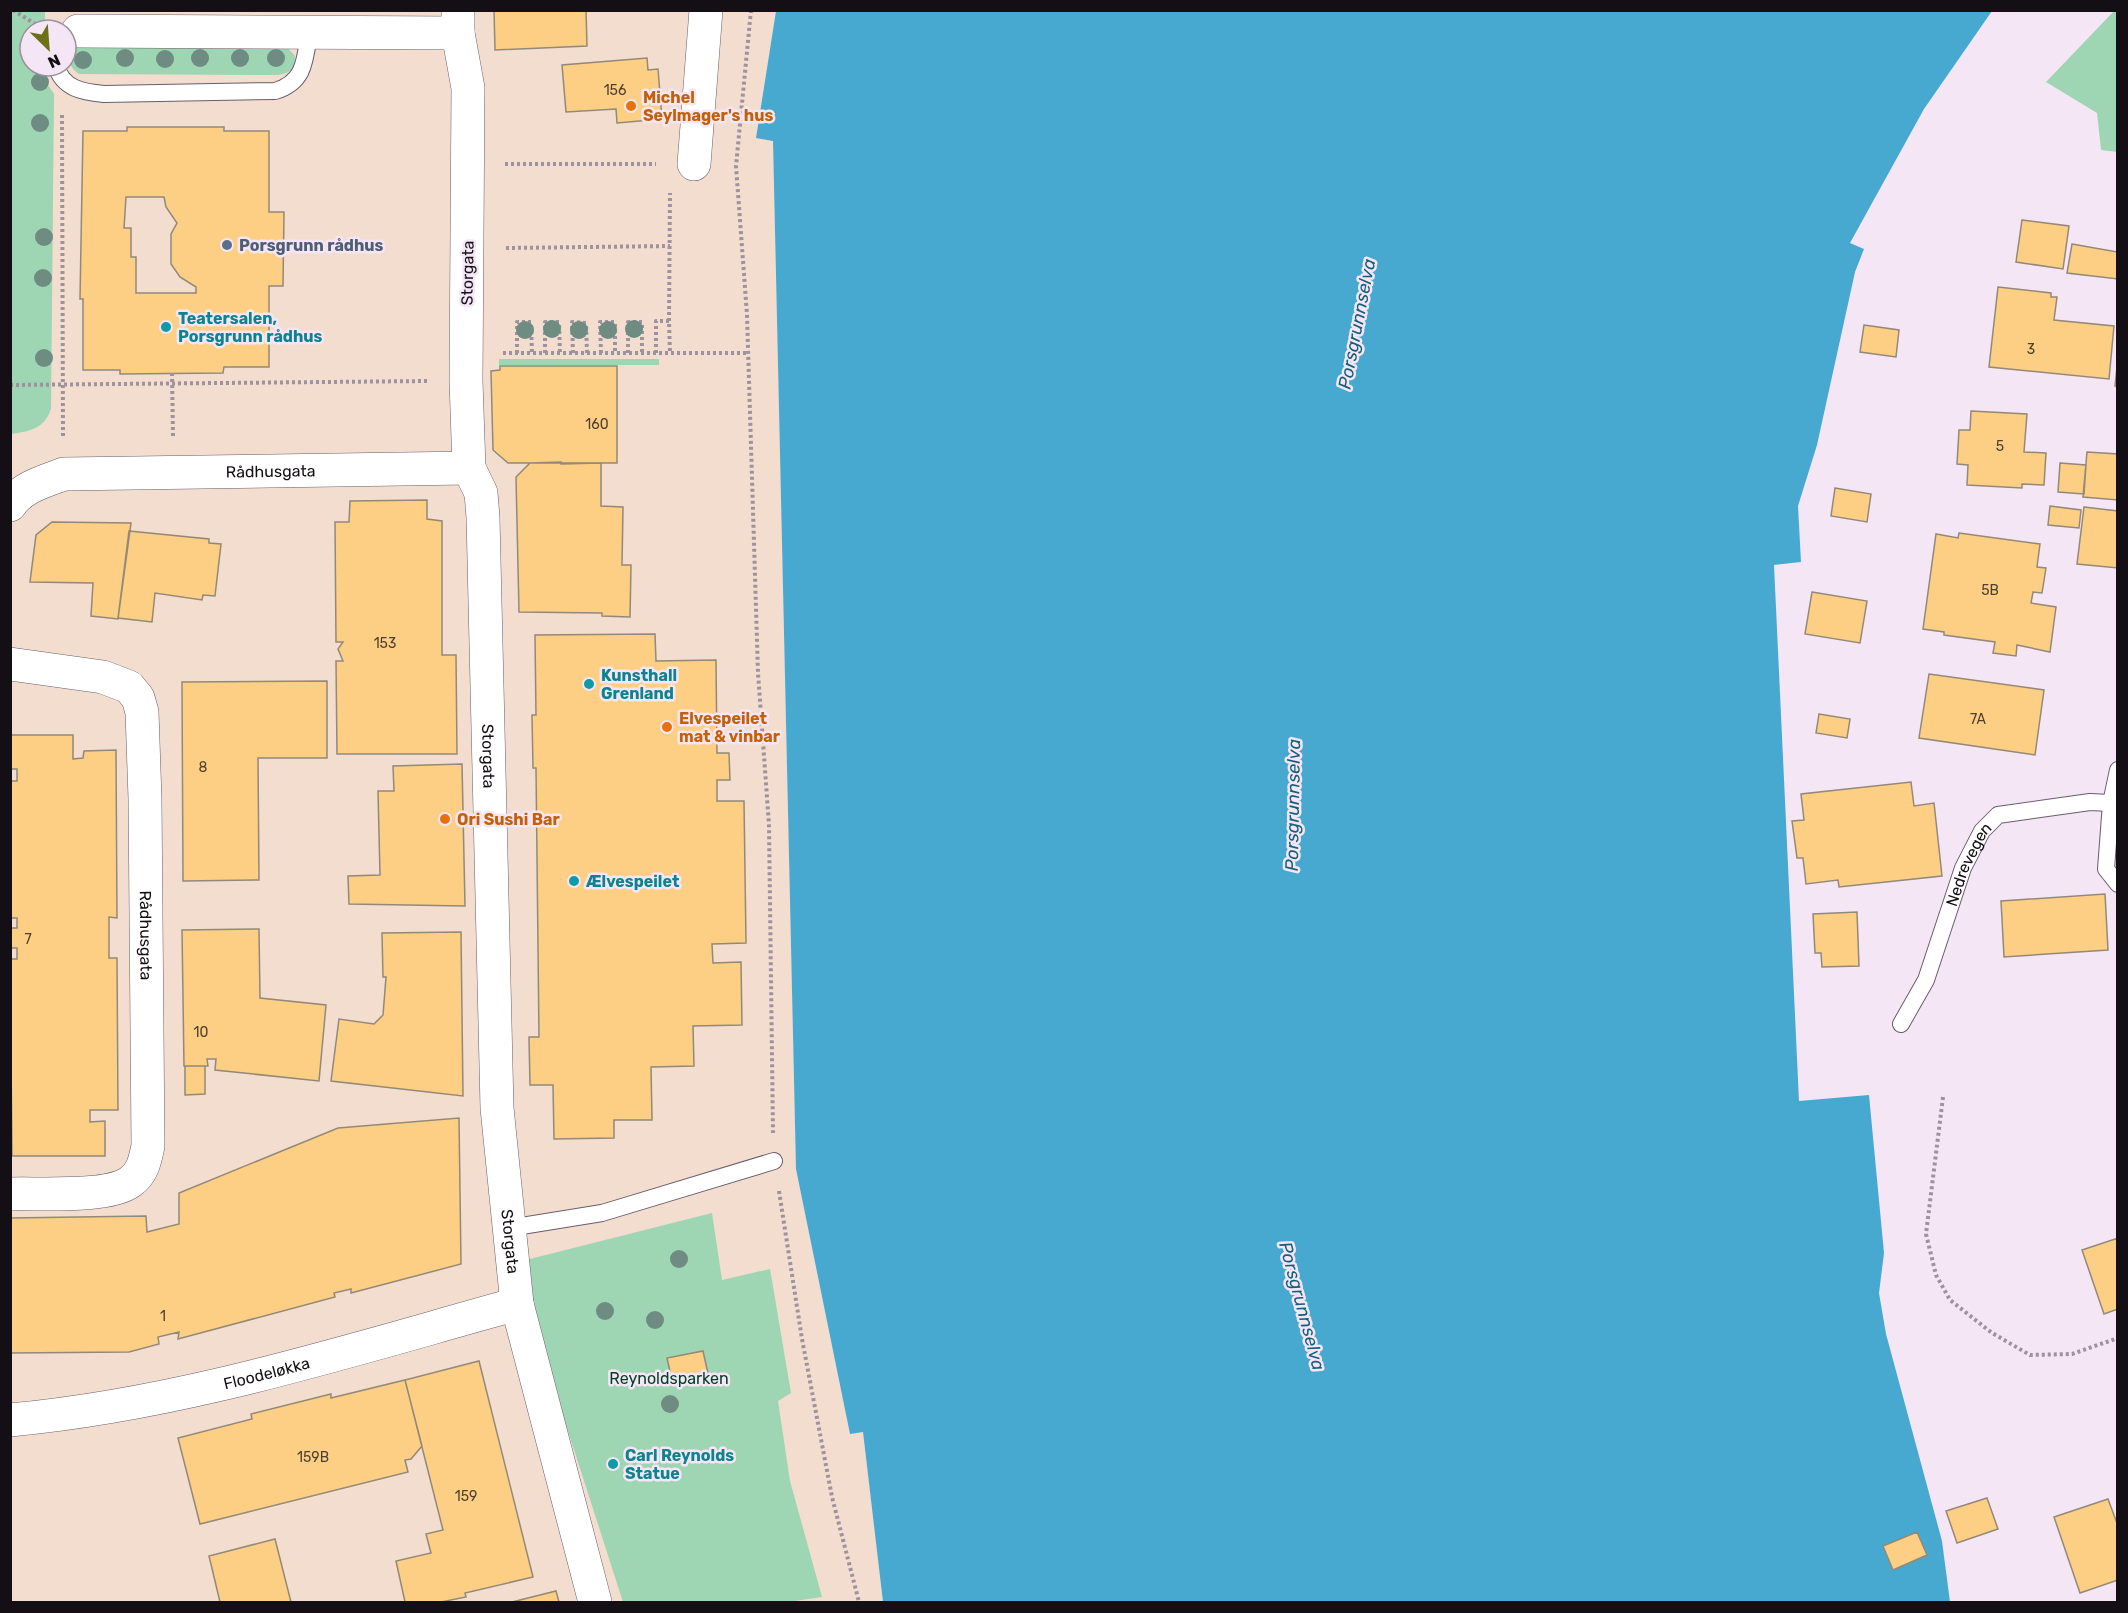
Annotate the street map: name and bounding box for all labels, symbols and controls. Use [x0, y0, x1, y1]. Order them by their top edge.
north arrow [18, 18, 78, 78]
text: N [45, 50, 63, 72]
house number: 156 [604, 82, 626, 99]
place label: Michel Seylmager's hus [643, 88, 773, 125]
marker: Michel Seylmager's hus [624, 99, 638, 113]
place label: Porsgrunn rådhus [239, 236, 384, 255]
marker: Porsgrunn rådhus [220, 238, 234, 252]
street label: Storgata [457, 240, 478, 306]
water label: Porsgrunnselva [1334, 257, 1381, 391]
place label: Teatersalen, Porsgrunn rådhus [178, 309, 323, 346]
marker: Teatersalen, Porsgrunn rådhus [159, 320, 173, 334]
house number: 3 [2027, 341, 2035, 358]
house number: 160 [585, 416, 609, 433]
house number: 5 [1996, 438, 2004, 455]
street label: Rådhusgata [226, 461, 316, 482]
house number: 5B [1981, 582, 1999, 599]
house number: 153 [374, 635, 396, 652]
place label: Kunsthall Grenland [601, 666, 677, 703]
marker: Kunsthall Grenland [582, 677, 596, 691]
place label: Elvespeilet mat & vinbar [679, 709, 781, 746]
house number: 7A [1970, 711, 1987, 728]
marker: Elvespeilet mat & vinbar [660, 720, 674, 734]
street label: Storgata [478, 724, 498, 789]
water label: Porsgrunnselva [1281, 738, 1305, 871]
house number: 8 [199, 759, 208, 776]
place label: Ori Sushi Bar [457, 810, 560, 829]
marker: Ori Sushi Bar [438, 812, 452, 826]
street label: Nedrevegen [1942, 818, 1995, 909]
place label: Ælvespeilet [586, 872, 680, 891]
marker: Ælvespeilet [567, 874, 581, 888]
street label: Rådhusgata [136, 890, 156, 980]
house number: 7 [24, 931, 32, 948]
house number: 10 [194, 1024, 209, 1041]
street label: Storgata [497, 1208, 523, 1275]
water label: Porsgrunnselva [1274, 1239, 1330, 1373]
house number: 1 [160, 1308, 166, 1325]
street label: Floodeløkka [221, 1353, 312, 1393]
park label: Reynoldsparken [609, 1369, 729, 1388]
place label: Carl Reynolds Statue [625, 1446, 734, 1483]
house number: 159B [297, 1449, 329, 1466]
marker: Carl Reynolds Statue [606, 1457, 620, 1471]
house number: 159 [455, 1488, 477, 1505]

